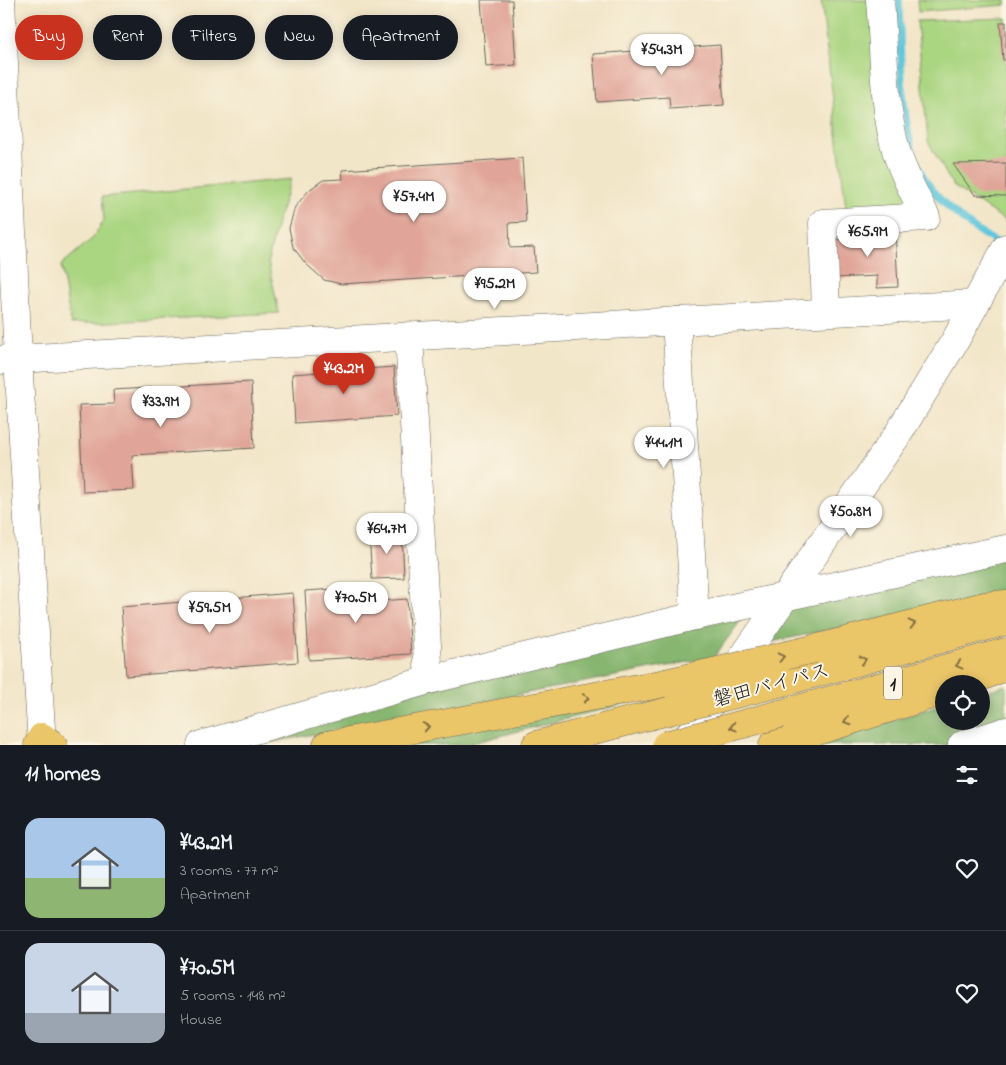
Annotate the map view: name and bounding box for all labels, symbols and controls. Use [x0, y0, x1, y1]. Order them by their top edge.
chip: Buy [15, 15, 83, 60]
chip: Rent [93, 15, 162, 60]
chip: Filters [172, 15, 255, 60]
chip: New [265, 15, 333, 60]
chip: Apartment [343, 15, 458, 60]
pin: ¥54.3M [621, 34, 703, 76]
text: ¥54.3M [641, 38, 683, 62]
pin: ¥57.4M [373, 180, 455, 223]
text: ¥57.4M [393, 185, 435, 209]
pin: ¥65.9M [827, 216, 909, 258]
text: ¥65.9M [848, 220, 888, 244]
pin: ¥95.2M [454, 268, 536, 310]
text: ¥95.2M [474, 272, 516, 296]
pin: ¥43.2M [303, 352, 385, 395]
text: ¥43.2M [324, 357, 364, 381]
pin: ¥33.9M [120, 386, 202, 428]
text: ¥33.9M [142, 390, 180, 414]
pin: ¥44.1M [623, 426, 705, 469]
text: ¥44.1M [645, 431, 683, 455]
pin: ¥50.8M [810, 496, 892, 538]
text: ¥50.8M [830, 500, 872, 524]
pin: ¥64.7M [346, 512, 428, 555]
text: ¥64.7M [367, 517, 407, 541]
pin: ¥70.5M [315, 582, 397, 624]
text: ¥70.5M [335, 586, 377, 610]
pin: ¥59.5M [169, 592, 251, 634]
text: ¥59.5M [189, 596, 231, 620]
one-way arrow [907, 619, 916, 630]
one-way arrow [777, 652, 786, 663]
one-way arrow [859, 655, 868, 666]
street label: 磐田バイパス [710, 657, 833, 716]
one-way arrow [955, 659, 964, 669]
road number: 1 [884, 666, 902, 700]
map controls [935, 675, 990, 730]
button: locate [935, 675, 990, 730]
one-way arrow [582, 694, 591, 704]
one-way arrow [844, 716, 852, 726]
one-way arrow [730, 721, 738, 731]
one-way arrow [422, 722, 431, 732]
text: 11 homes [25, 760, 101, 790]
icon: filters [953, 761, 981, 789]
text: ¥43.2M [180, 829, 233, 859]
icon: home [65, 838, 125, 898]
icon: heart [953, 854, 981, 882]
text: 3 rooms · 77 m² [180, 859, 279, 883]
text: Apartment [180, 883, 250, 907]
text: ¥70.5M [180, 954, 235, 984]
icon: home [65, 963, 125, 1023]
icon: heart [953, 979, 981, 1007]
text: 5 rooms · 148 m² [180, 984, 286, 1008]
text: House [180, 1008, 222, 1032]

